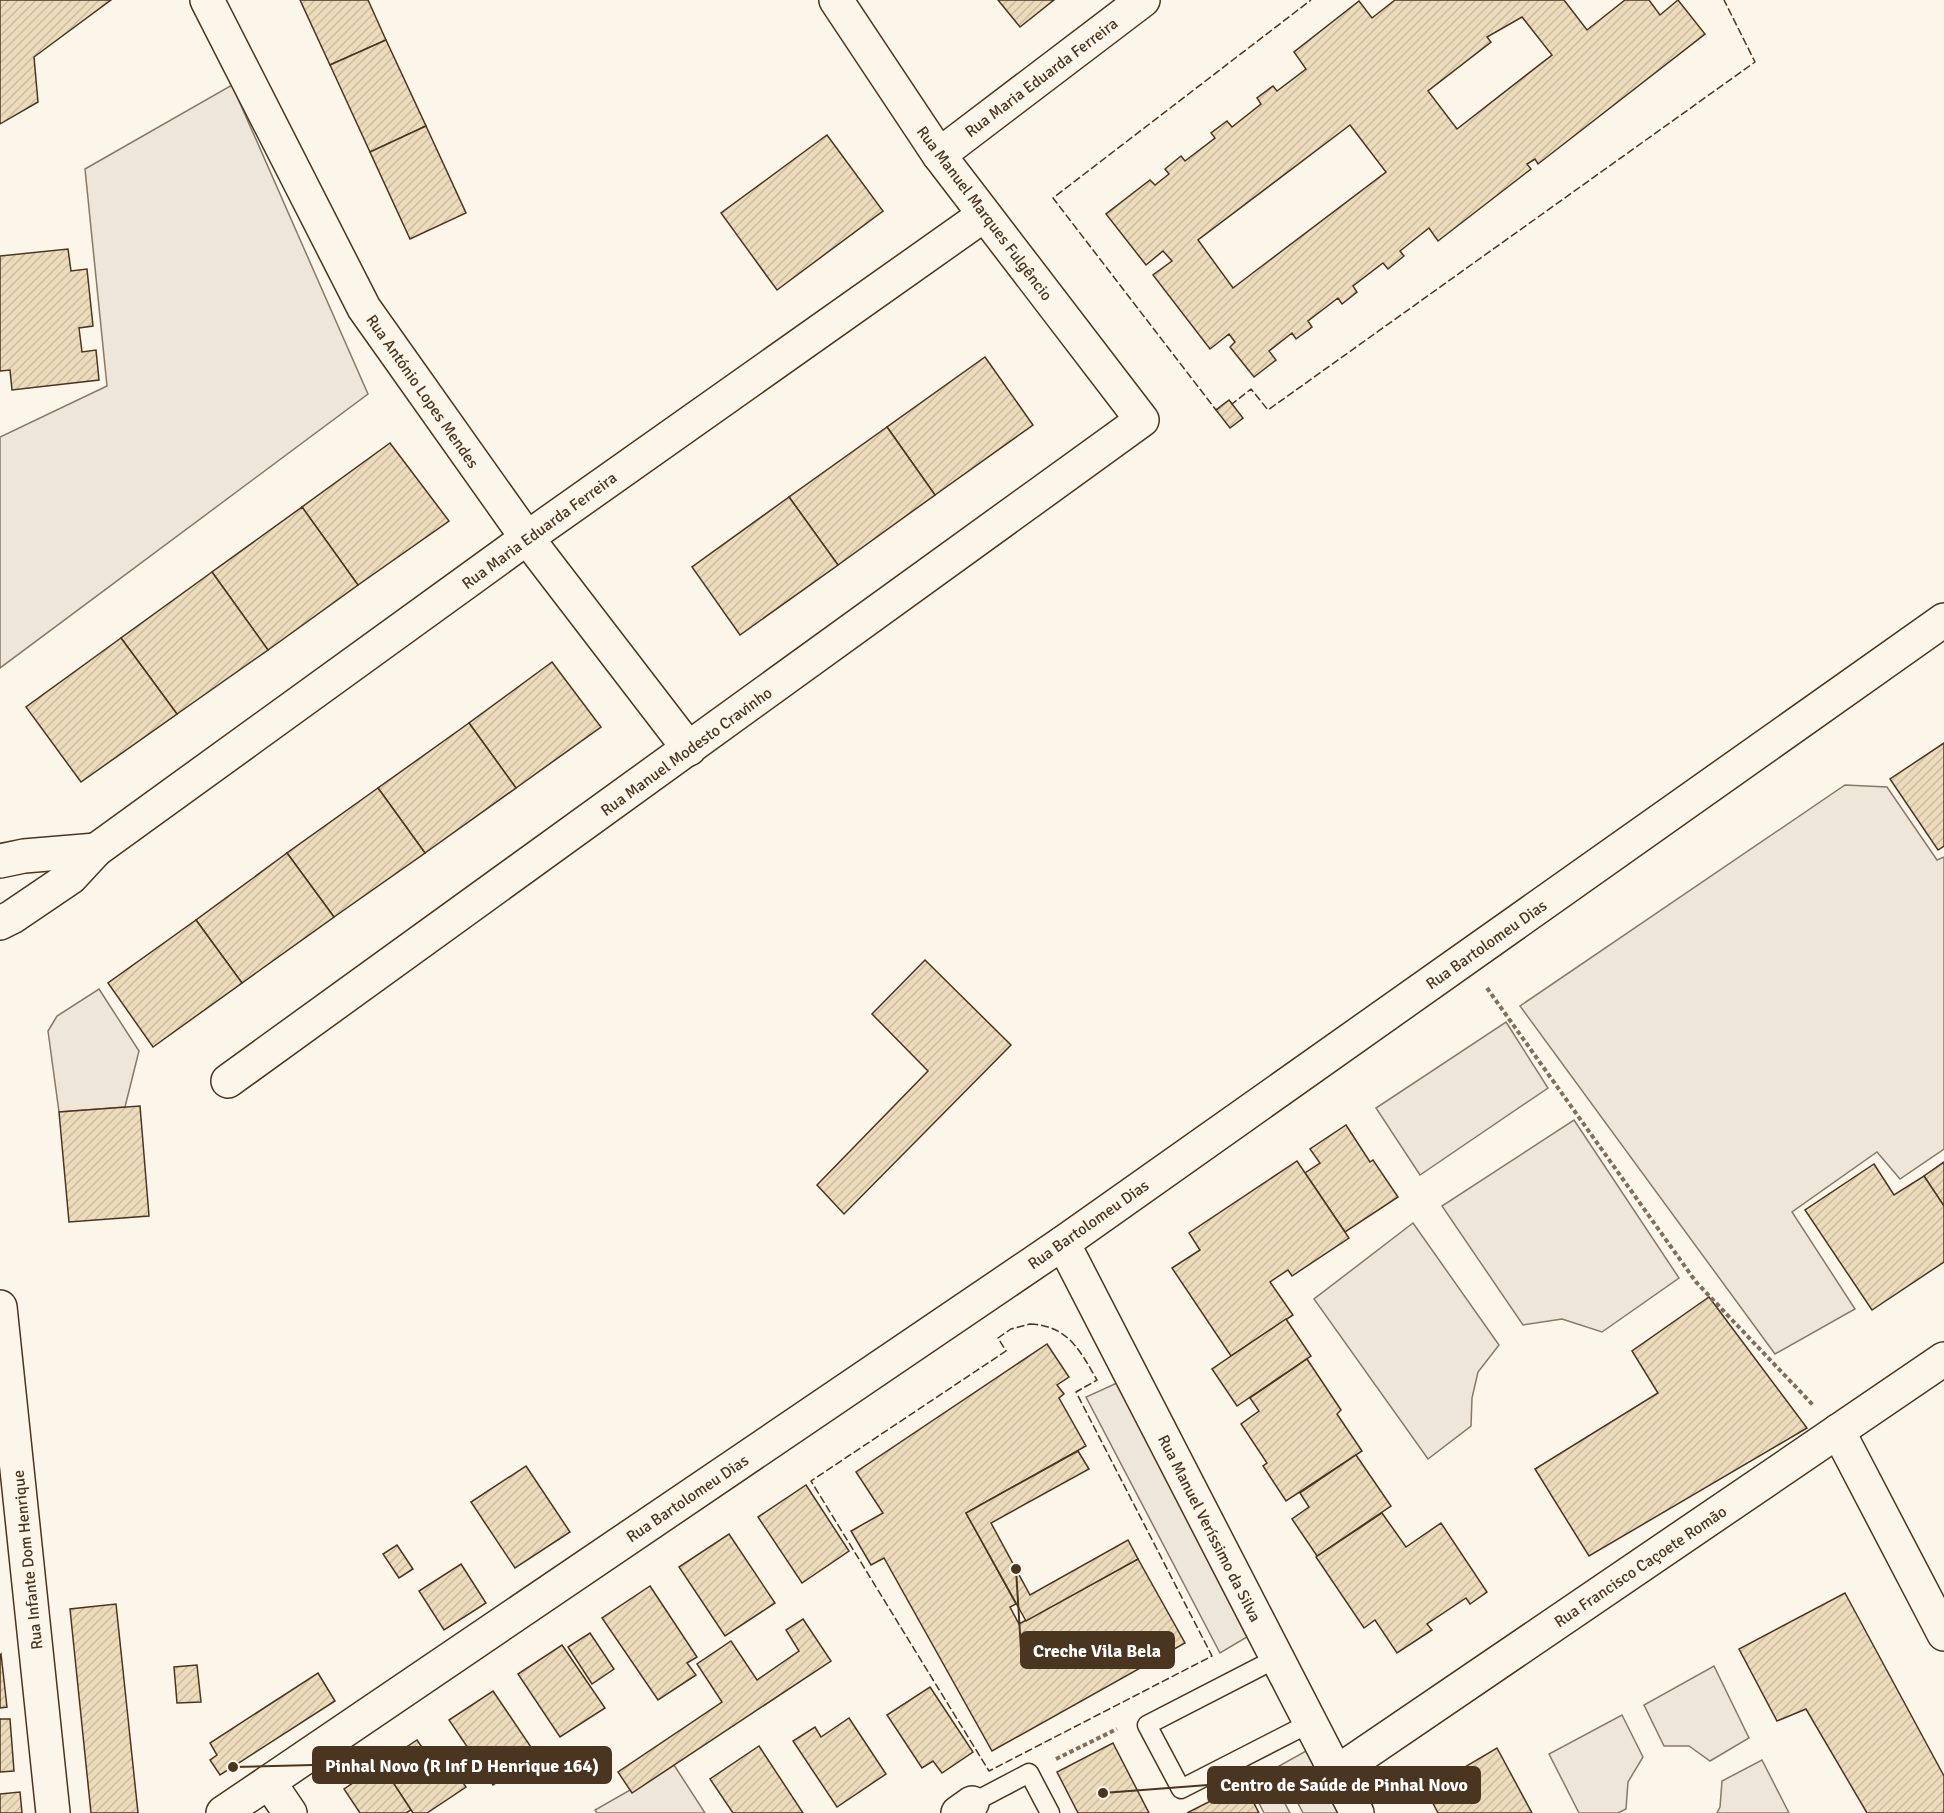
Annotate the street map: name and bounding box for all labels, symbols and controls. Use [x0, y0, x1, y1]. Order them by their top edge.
street label: Rua Maria Eduarda Ferreira [961, 14, 1122, 142]
street label: Rua Manuel Marques Fulgêncio [912, 122, 1056, 305]
street label: Rua António Lopes Mendes [361, 311, 483, 472]
street label: Rua Maria Eduarda Ferreira [458, 468, 621, 594]
street label: Rua Manuel Modesto Cravinho [597, 683, 776, 821]
street label: Rua Bartolomeu Dias [1422, 896, 1551, 994]
street label: Rua Bartolomeu Dias [1024, 1176, 1153, 1274]
street label: Rua Manuel Veríssimo da Silva [1153, 1432, 1265, 1625]
street label: Rua Bartolomeu Dias [623, 1451, 752, 1547]
street label: Rua Infante Dom Henrique [9, 1469, 47, 1651]
street label: Rua Francisco Caçoete Romão [1551, 1502, 1731, 1632]
callout: Creche Vila Bela [1021, 1632, 1174, 1668]
text: Creche Vila Bela [1033, 1640, 1161, 1662]
callout: Pinhal Novo (R Inf D Henrique 164) [313, 1747, 611, 1783]
text: Pinhal Novo (R Inf D Henrique 164) [325, 1755, 599, 1777]
callout: Centro de Saúde de Pinhal Novo [1208, 1767, 1480, 1803]
text: Centro de Saúde de Pinhal Novo [1220, 1774, 1468, 1796]

